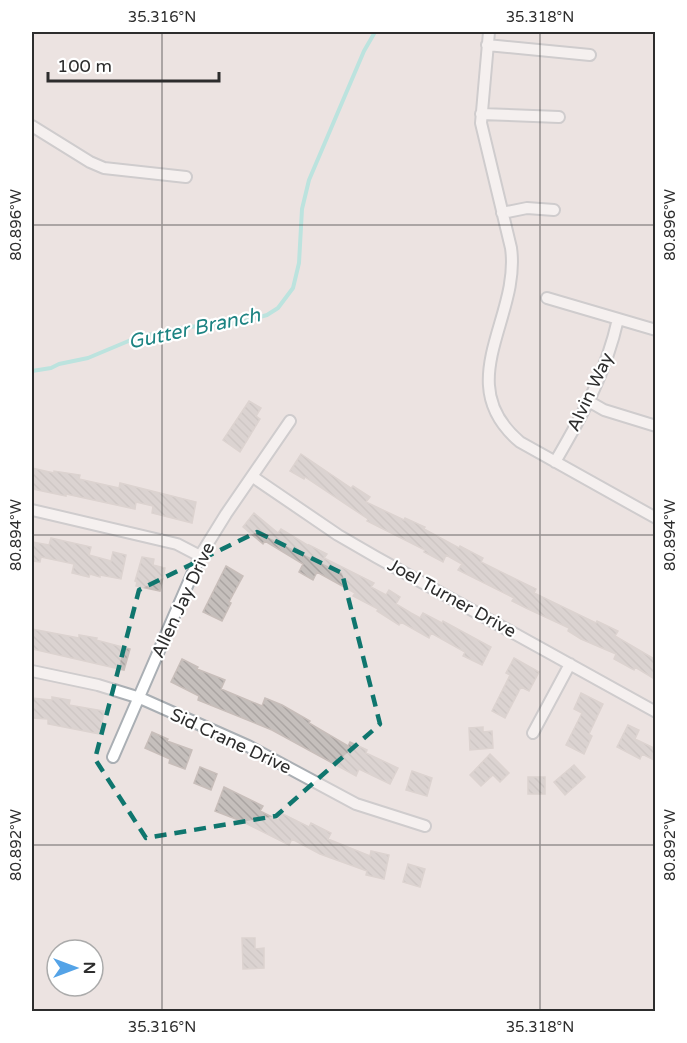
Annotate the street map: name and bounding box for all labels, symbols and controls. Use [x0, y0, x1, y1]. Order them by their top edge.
text: 35.316°N [128, 8, 196, 26]
text: 35.318°N [506, 8, 574, 26]
scale bar [48, 45, 219, 83]
text: 100 m [57, 55, 112, 77]
text: 80.896°W [7, 189, 25, 261]
text: 80.896°W [661, 189, 679, 261]
water label: Gutter Branch [126, 303, 263, 355]
street label: Alvin Way [562, 349, 618, 435]
text: 80.894°W [7, 499, 25, 571]
text: 80.894°W [661, 499, 679, 571]
street label: Allen Jay Drive [147, 539, 219, 661]
street label: Joel Turner Drive [384, 554, 520, 642]
street label: Sid Crane Drive [167, 703, 295, 779]
text: 80.892°W [7, 809, 25, 881]
text: 80.892°W [661, 809, 679, 881]
north arrow [45, 938, 105, 998]
text: N [79, 962, 99, 974]
text: 35.316°N [128, 1018, 196, 1036]
text: 35.318°N [506, 1018, 574, 1036]

